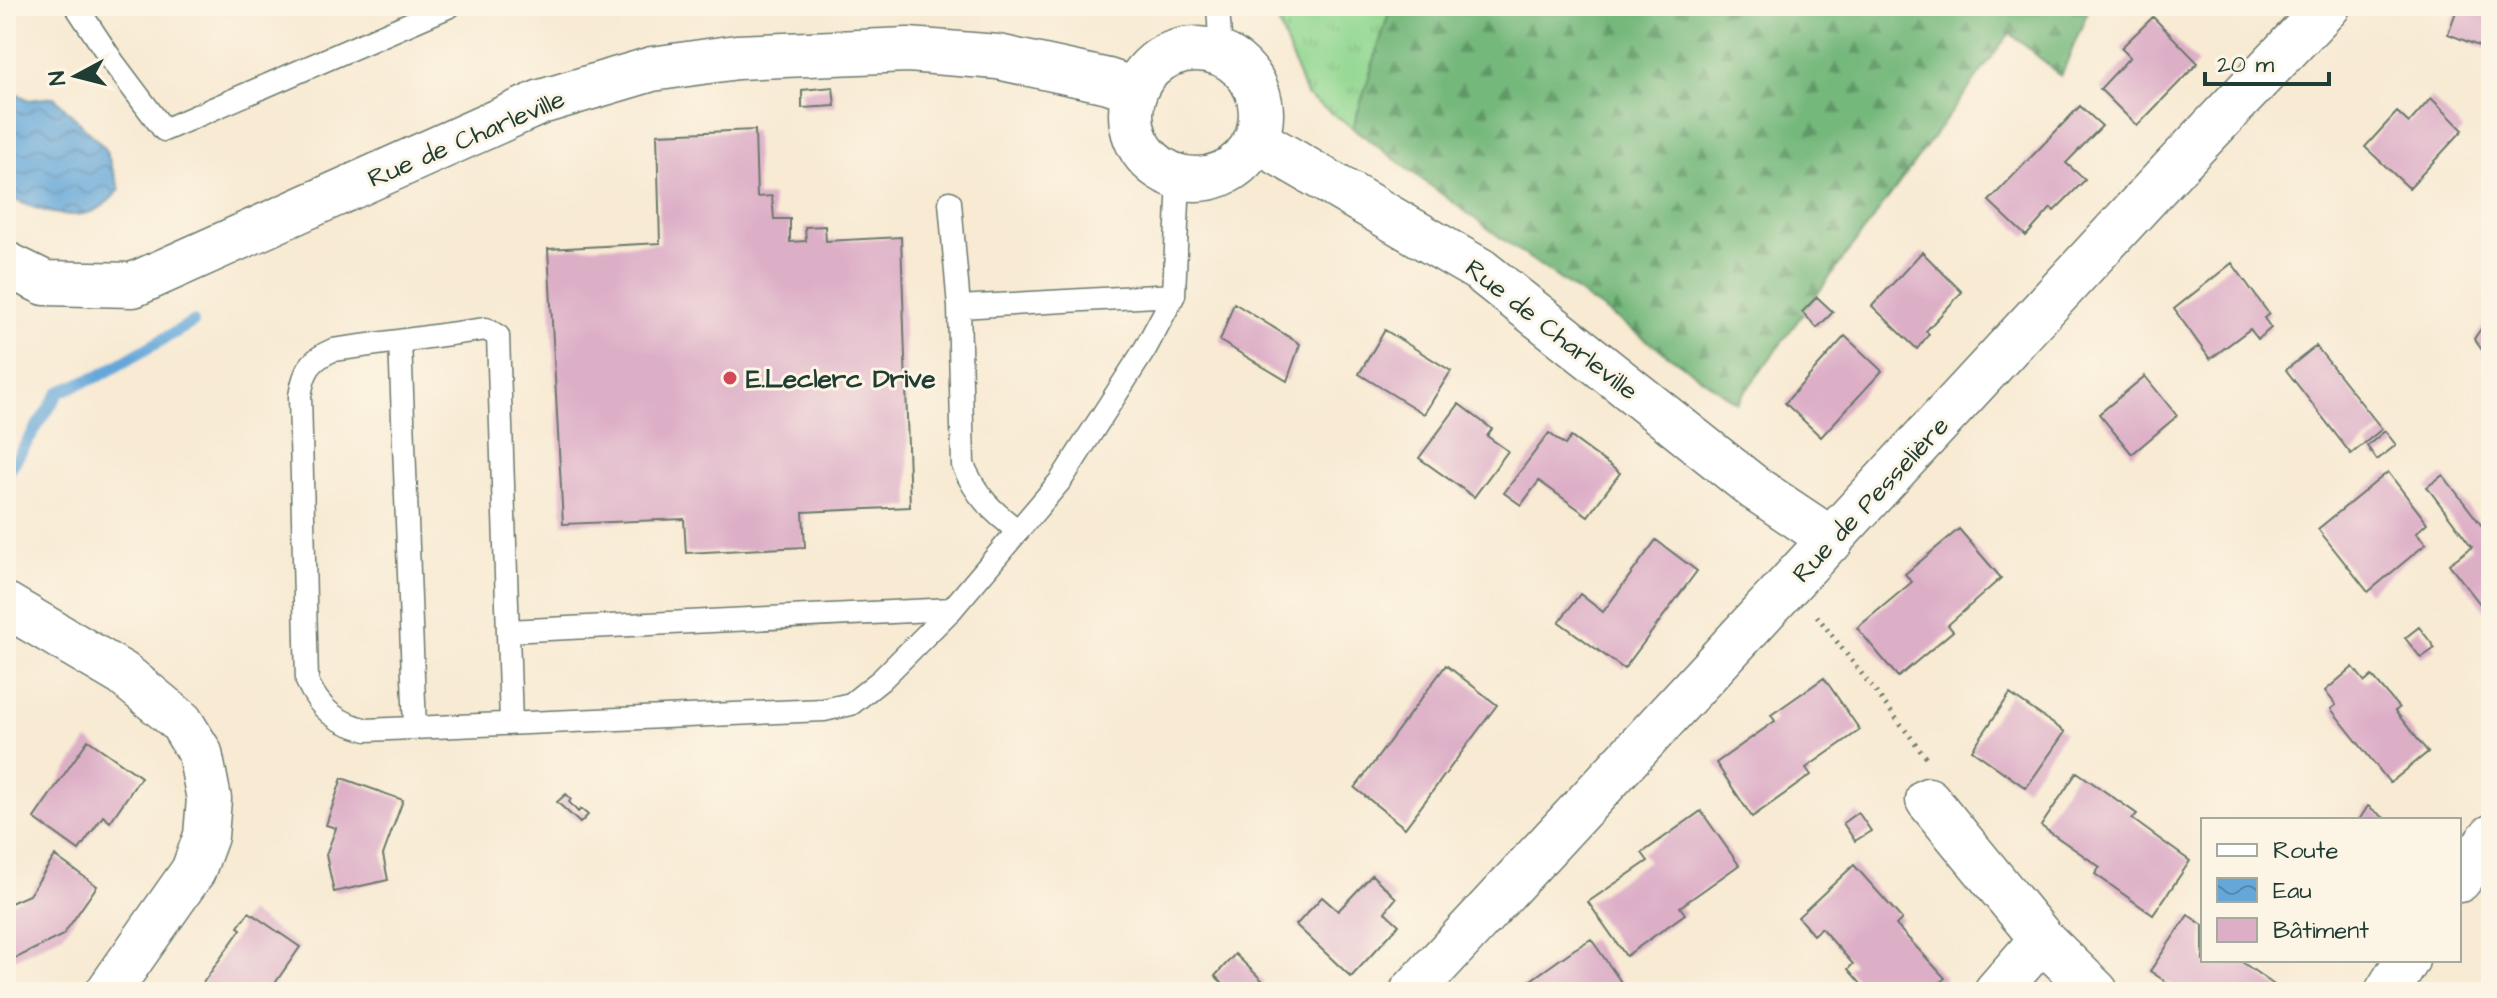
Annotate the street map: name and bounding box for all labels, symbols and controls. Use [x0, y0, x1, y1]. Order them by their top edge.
north arrow [36, 36, 116, 116]
scale bar [2205, 36, 2329, 86]
text: 20 m [2217, 48, 2274, 82]
text: N [41, 69, 74, 87]
street label: Rue de Charleville [362, 81, 570, 197]
street label: Rue de Charleville [1457, 251, 1645, 409]
place label: E.Leclerc Drive [746, 361, 936, 397]
marker: E.Leclerc Drive [721, 369, 739, 387]
street label: Rue de Pesselière [1784, 409, 1957, 591]
legend [2201, 818, 2461, 962]
text: Route [2273, 834, 2339, 868]
text: Eau [2273, 874, 2312, 908]
text: Bâtiment [2273, 914, 2369, 948]

